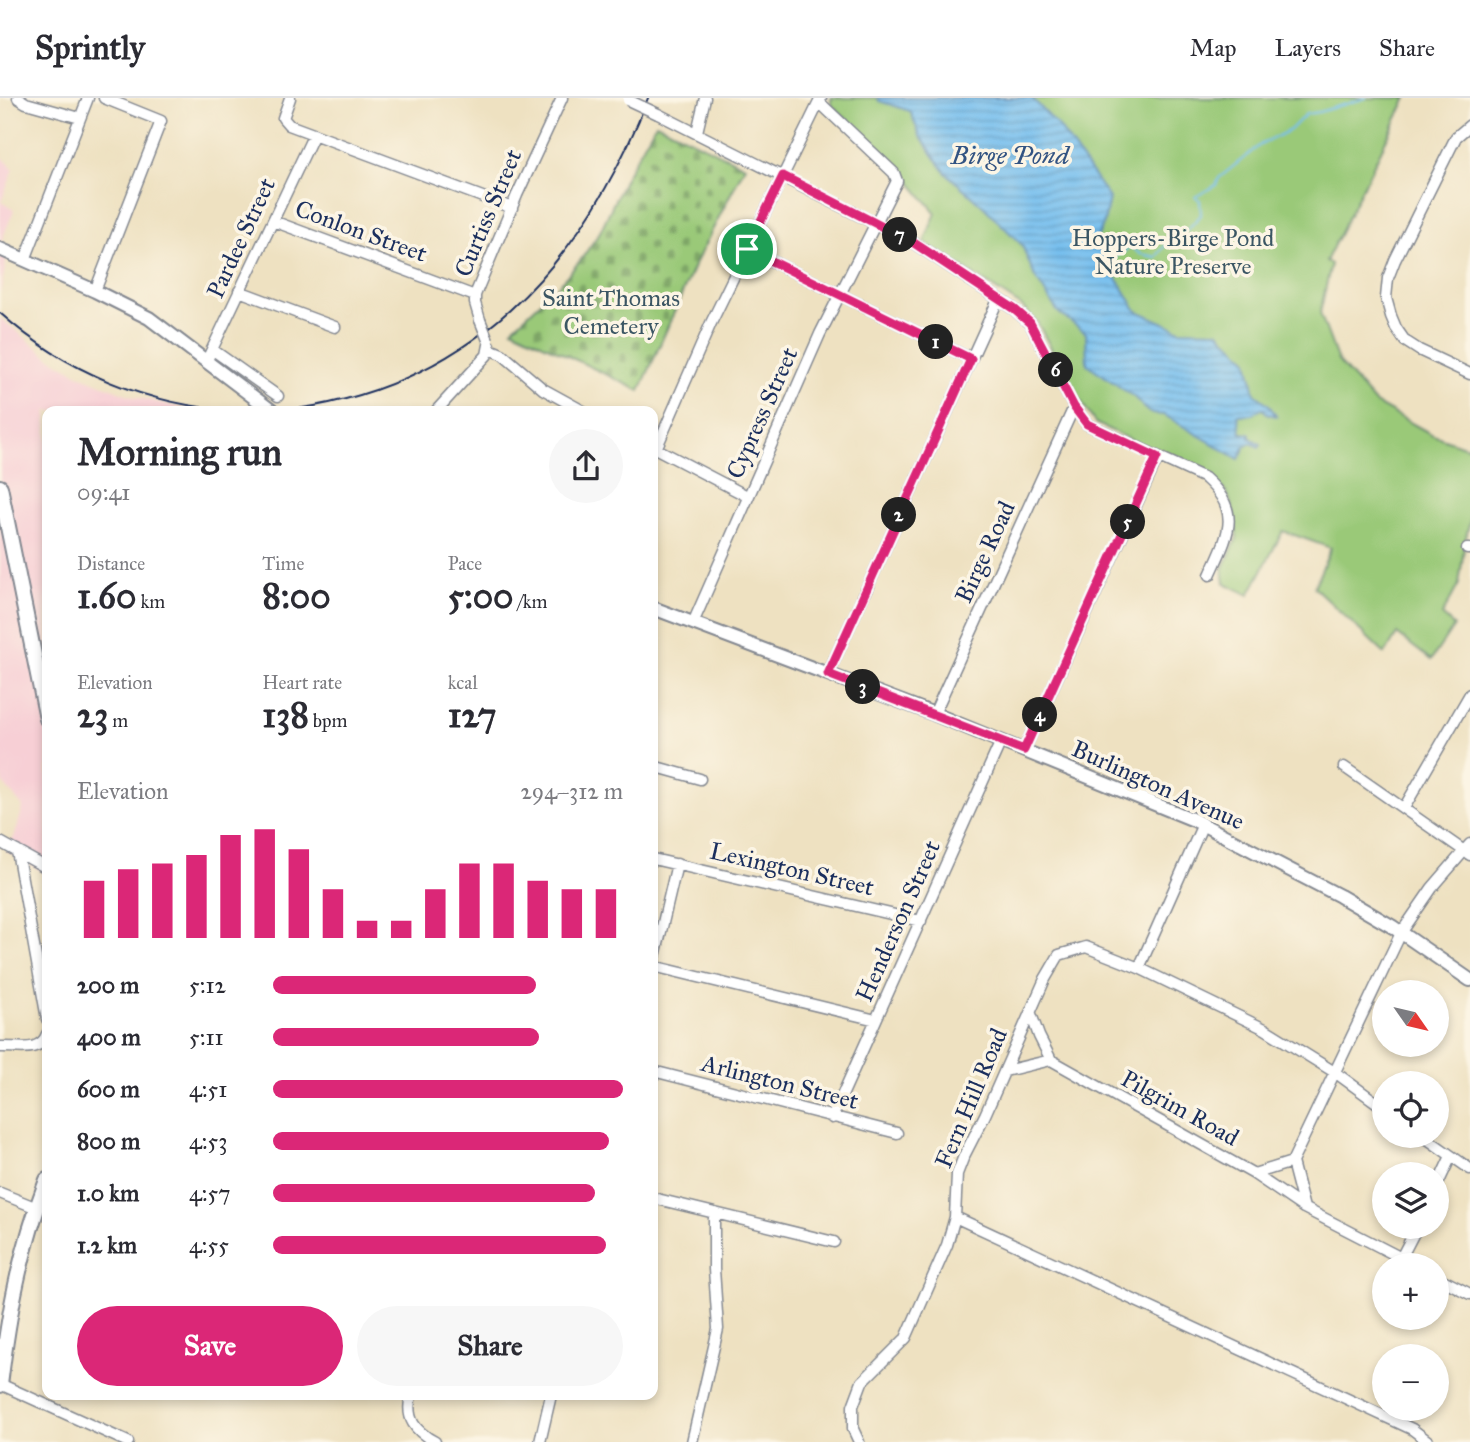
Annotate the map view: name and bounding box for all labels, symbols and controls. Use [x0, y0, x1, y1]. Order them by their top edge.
text: Sprintly [35, 28, 145, 68]
text: Map [1190, 33, 1237, 63]
text: Layers [1275, 33, 1341, 63]
text: Share [1379, 33, 1435, 63]
water label: Birge Pond [950, 139, 1070, 171]
street label: Curtiss Street [448, 144, 528, 281]
street label: Pardee Street [200, 173, 282, 303]
street label: Conlon Street [291, 193, 431, 269]
pin: 7 [883, 218, 918, 252]
pin [717, 219, 777, 279]
text: 7 [894, 223, 905, 246]
park label: Hoppers-Birge Pond Nature Preserve [1072, 223, 1274, 281]
icon: arrive [728, 230, 766, 268]
park label: Saint Thomas Cemetery [542, 283, 680, 341]
pin: 1 [918, 324, 954, 360]
text: 1 [932, 330, 939, 353]
street label: Cypress Street [720, 342, 805, 483]
pin: 6 [1038, 352, 1074, 388]
text: 6 [1051, 358, 1060, 381]
text: Morning run [77, 429, 282, 475]
button: share [549, 429, 623, 503]
text: 09:41 [77, 478, 130, 506]
street label: Birge Road [948, 496, 1022, 608]
pin: 2 [881, 498, 916, 532]
text: 2 [894, 503, 903, 526]
pin: 5 [1110, 504, 1146, 540]
text: 5 [1123, 510, 1132, 533]
text: Distance [77, 552, 145, 575]
text: Time [262, 552, 304, 575]
text: Pace [448, 552, 482, 575]
text: 1.60 [77, 575, 136, 618]
text: 8:00 [262, 575, 331, 618]
text: 5:00 [448, 575, 514, 618]
text: km [136, 590, 165, 613]
text: /km [514, 590, 548, 613]
pin: 3 [846, 670, 880, 704]
text: Elevation [77, 671, 152, 694]
text: Heart rate [262, 671, 342, 694]
text: kcal [448, 671, 478, 694]
text: 3 [859, 675, 866, 698]
text: 23 [77, 694, 108, 737]
text: 138 [262, 694, 309, 737]
text: 127 [448, 694, 496, 737]
pin: 4 [1023, 698, 1058, 732]
text: 4 [1034, 703, 1045, 726]
text: m [108, 709, 128, 732]
text: bpm [309, 709, 347, 732]
street label: Burlington Avenue [1067, 734, 1249, 836]
text: Elevation [77, 777, 168, 805]
text: 294–312 m [521, 777, 623, 805]
street label: Henderson Street [849, 835, 947, 1006]
street label: Lexington Street [707, 836, 878, 903]
text: 200 m [77, 971, 139, 999]
text: 5:12 [189, 971, 226, 999]
north arrow [1372, 980, 1449, 1057]
map controls [1372, 980, 1449, 1421]
text: 400 m [77, 1023, 141, 1051]
text: 5:11 [189, 1023, 224, 1051]
street label: Fern Hill Road [928, 1024, 1014, 1172]
street label: Arlington Street [697, 1048, 862, 1116]
street label: Pilgrim Road [1116, 1063, 1244, 1153]
button: locate [1372, 1071, 1449, 1148]
text: 600 m [77, 1075, 140, 1103]
text: 4:51 [189, 1075, 227, 1103]
text: 800 m [77, 1127, 140, 1155]
text: 4:53 [189, 1127, 228, 1155]
button: layers [1372, 1162, 1449, 1239]
text: 1.0 km [77, 1179, 139, 1207]
text: 4:57 [189, 1179, 231, 1207]
text: 1.2 km [77, 1231, 137, 1259]
text: 4:55 [189, 1231, 229, 1259]
button: + [1372, 1253, 1449, 1330]
button: Save [77, 1306, 343, 1386]
button: Share [357, 1306, 623, 1386]
button: − [1372, 1344, 1449, 1421]

